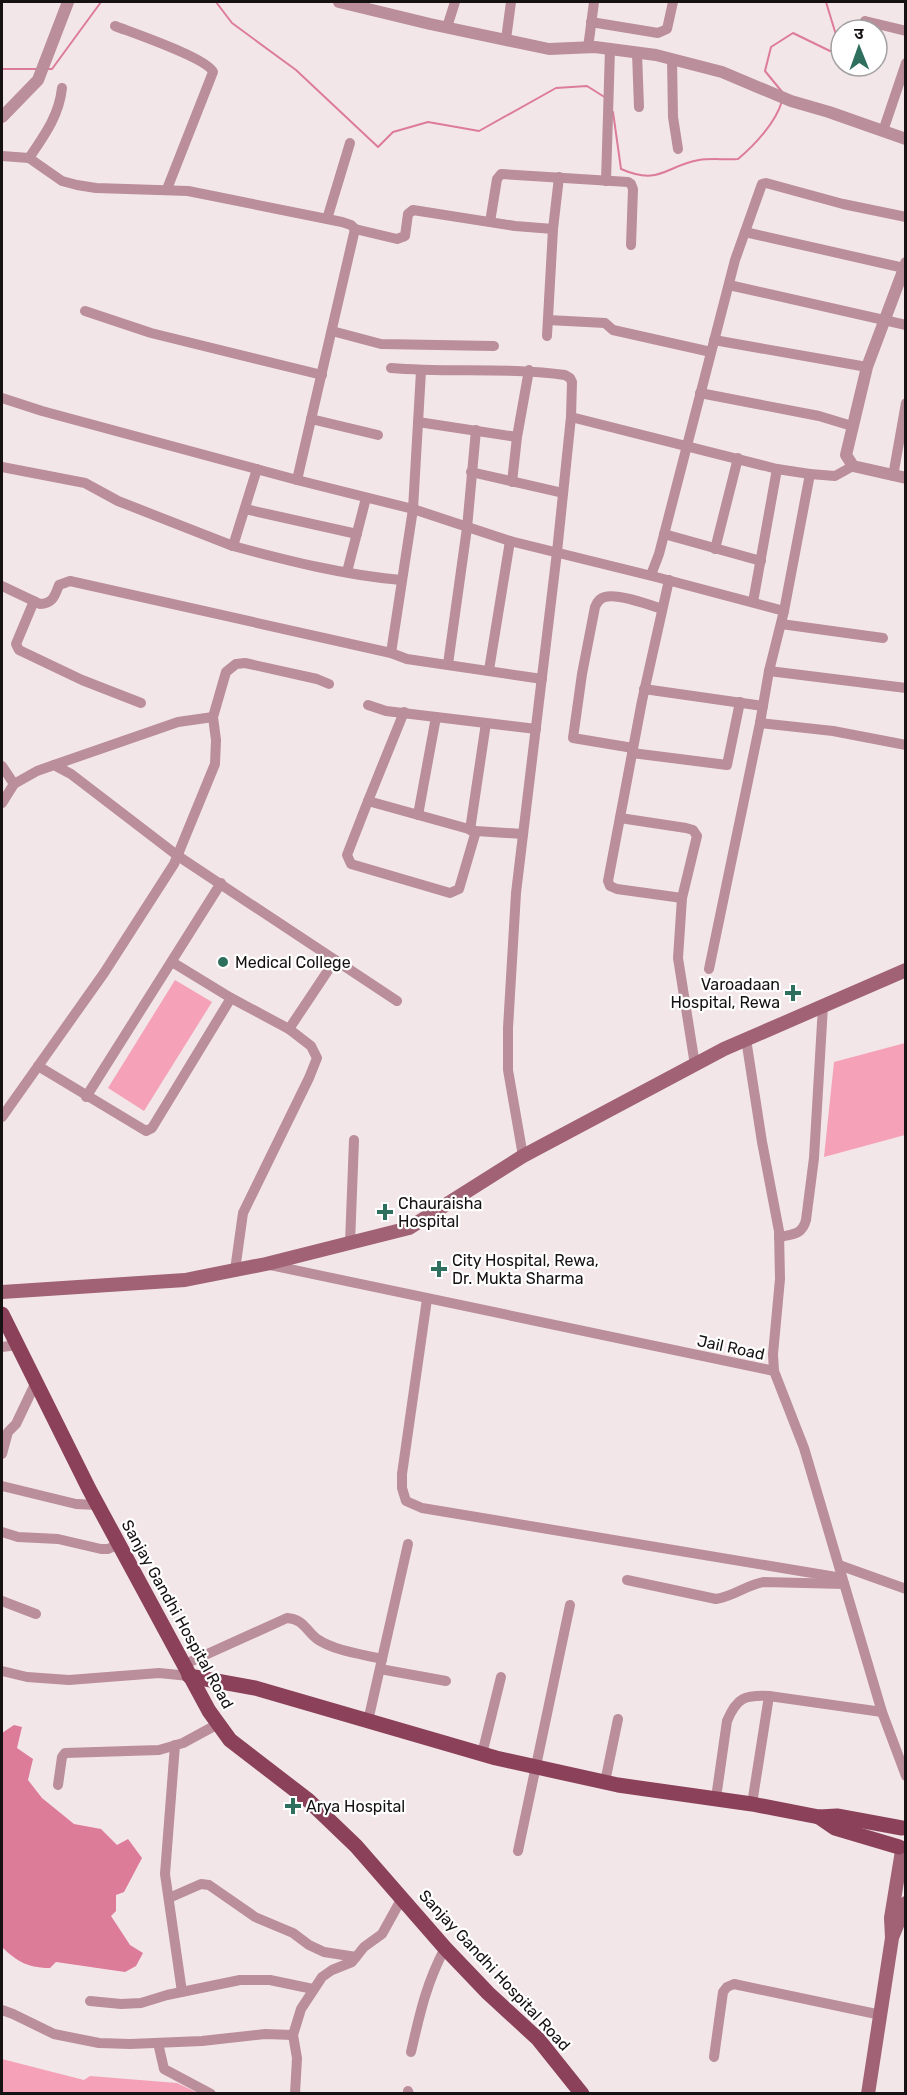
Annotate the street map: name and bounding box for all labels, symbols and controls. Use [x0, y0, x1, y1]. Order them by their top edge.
north arrow [829, 18, 889, 78]
text: उ [854, 24, 864, 43]
place label: Medical College [235, 953, 351, 972]
marker: Medical College [216, 955, 230, 969]
place label: Varoadaan Hospital, Rewa [670, 975, 780, 1012]
marker: Varoadaan Hospital, Rewa [784, 984, 802, 1002]
place label: Chauraisha Hospital [398, 1194, 482, 1231]
marker: Chauraisha Hospital [376, 1203, 394, 1221]
place label: City Hospital, Rewa, Dr. Mukta Sharma [452, 1251, 599, 1288]
marker: City Hospital, Rewa, Dr. Mukta Sharma [430, 1260, 448, 1278]
street label: Jail Road [695, 1331, 766, 1364]
street label: Sanjay Gandhi Hospital Road [118, 1516, 238, 1712]
marker: Arya Hospital [284, 1797, 302, 1815]
place label: Arya Hospital [306, 1797, 405, 1816]
street label: Sanjay Gandhi Hospital Road [415, 1886, 574, 2055]

